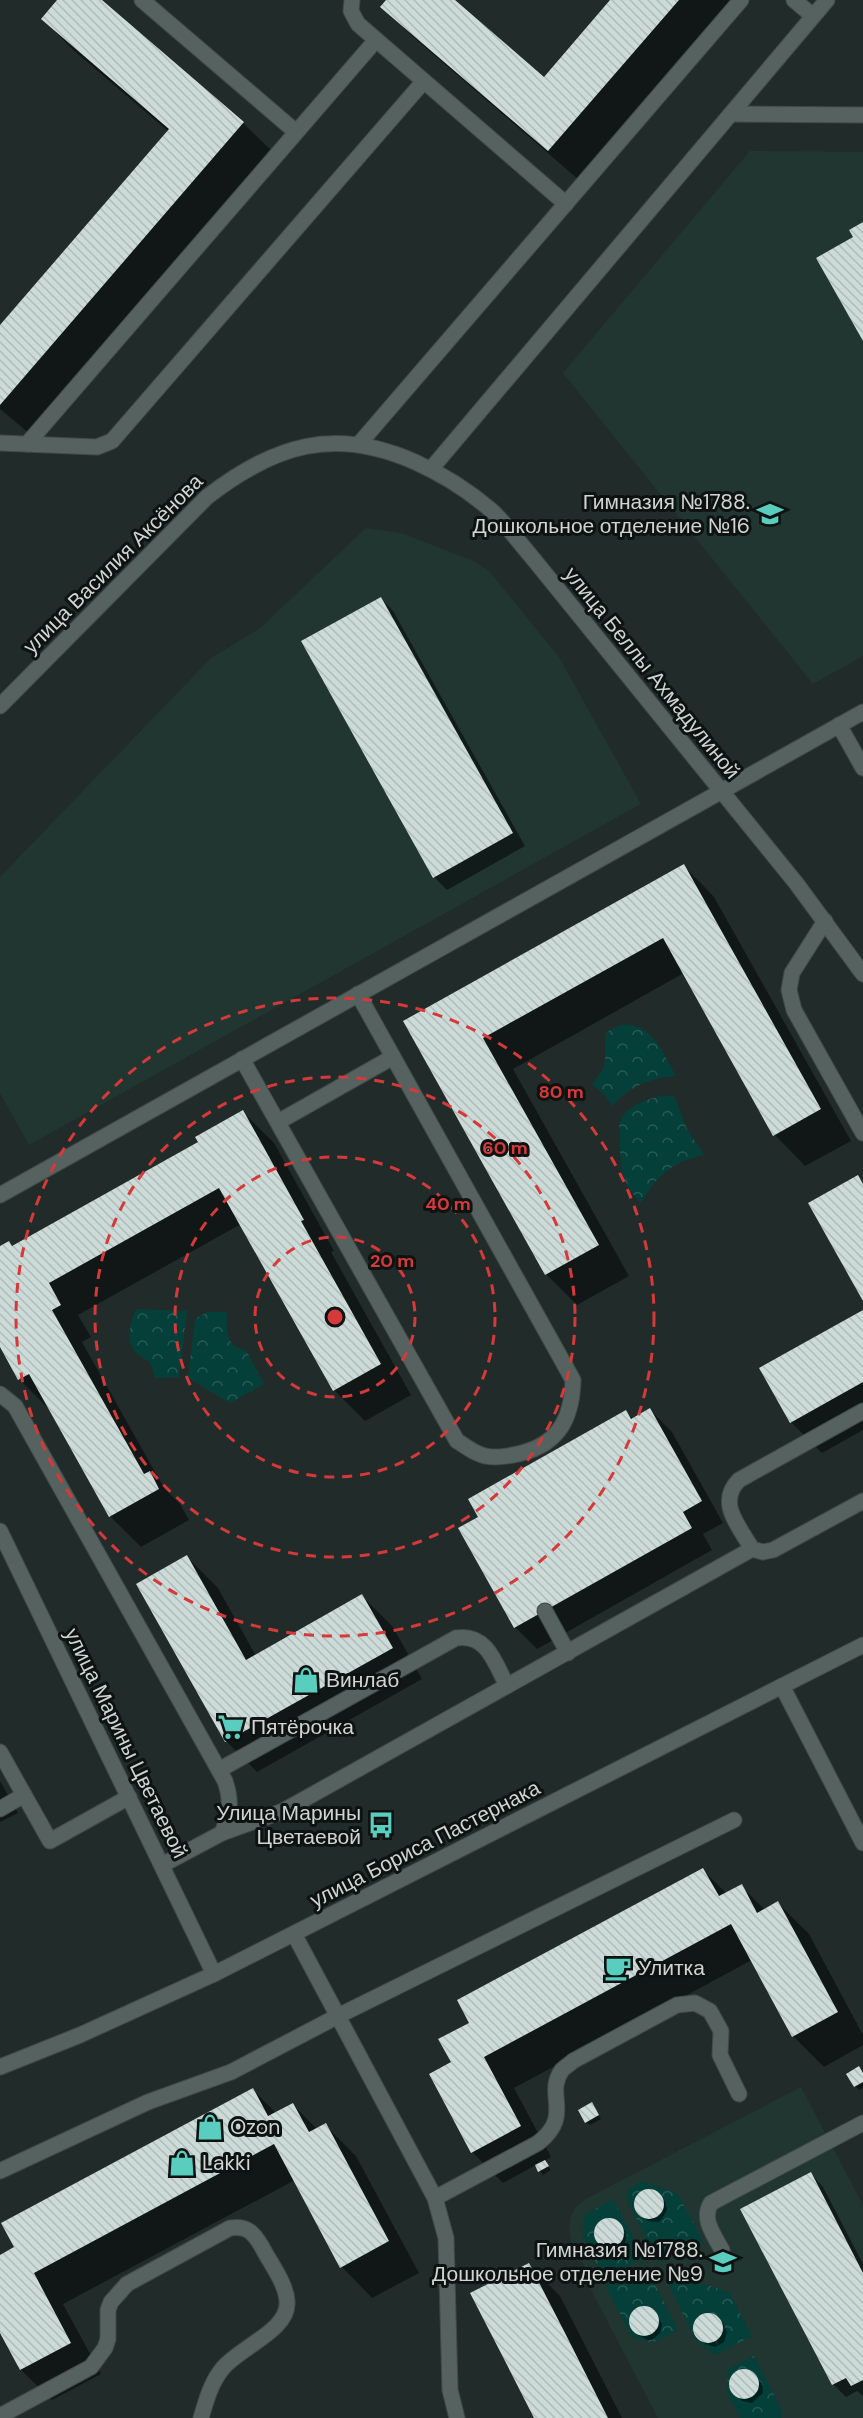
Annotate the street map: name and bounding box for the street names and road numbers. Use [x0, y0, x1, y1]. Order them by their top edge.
street label: улица Василия Аксёнова [17, 468, 209, 660]
street label: улица Беллы Ахмадулиной [558, 561, 746, 785]
street label: улица Марины Цветаевой [58, 1623, 194, 1863]
street label: улица Бориса Пастернака [305, 1774, 545, 1914]

